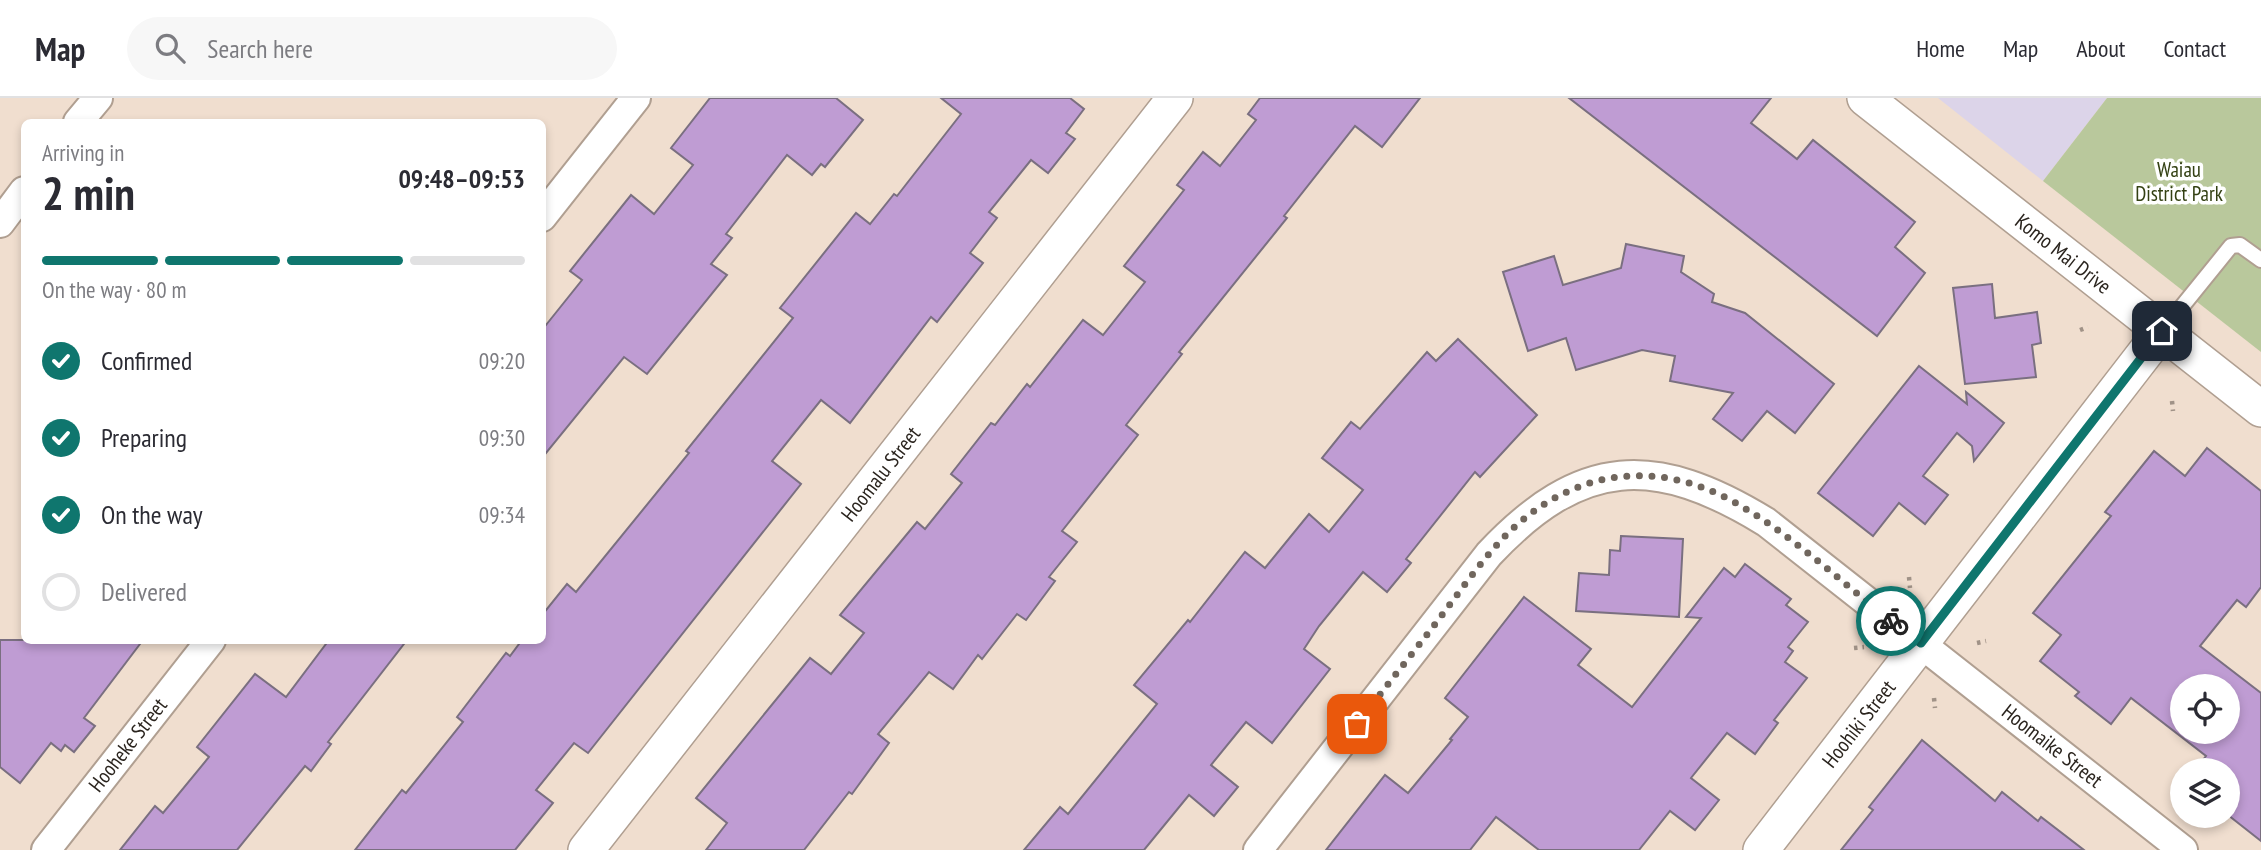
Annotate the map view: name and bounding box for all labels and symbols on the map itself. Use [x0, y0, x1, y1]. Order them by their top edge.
park label: Waiau District Park [2135, 156, 2223, 207]
street label: Komo Mai Drive [2010, 208, 2117, 300]
pin [2132, 301, 2192, 361]
street label: Hoomalu Street [835, 421, 926, 527]
courier [1856, 586, 1926, 656]
street label: Hoohiki Street [1816, 674, 1901, 773]
street label: Hooheke Street [83, 692, 173, 797]
pin [1327, 694, 1387, 754]
street label: Hoomaike Street [1996, 698, 2108, 793]

